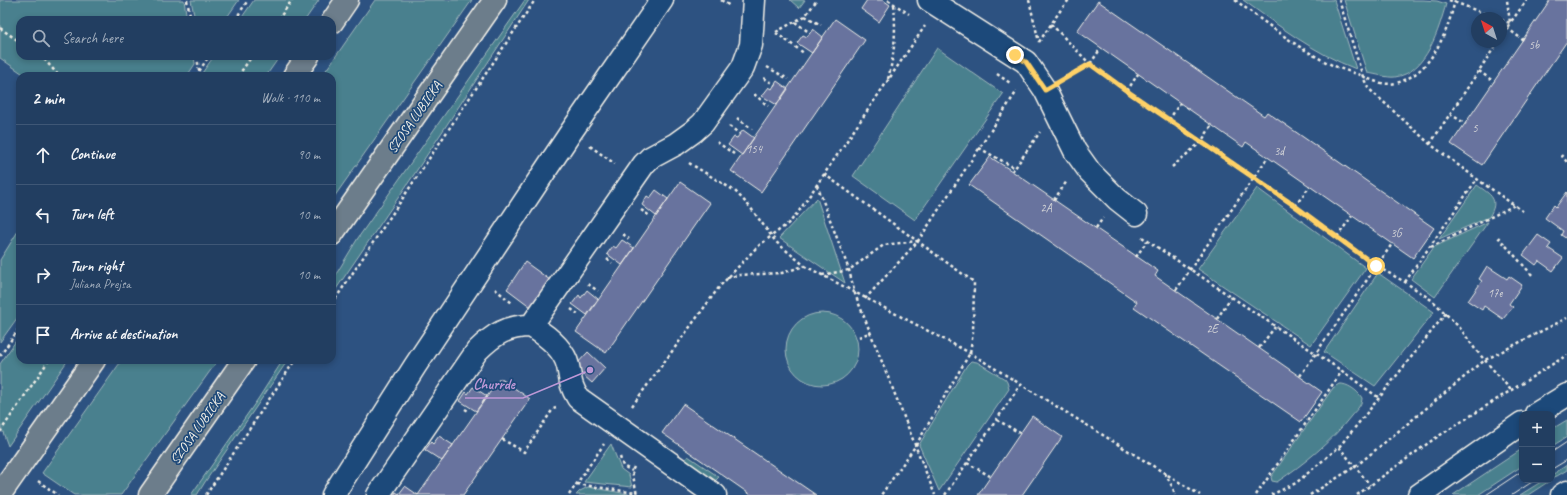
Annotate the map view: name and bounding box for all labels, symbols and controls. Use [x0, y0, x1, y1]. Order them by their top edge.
north arrow [1471, 12, 1507, 48]
search box [16, 16, 336, 60]
icon: search [30, 27, 52, 49]
text: Search here [62, 29, 123, 48]
house number: 5b [1529, 37, 1540, 53]
route end [1006, 46, 1024, 64]
street label: SZOSA LUBICKA [383, 77, 446, 156]
text: 2 min [32, 88, 65, 109]
text: Walk · 110 m [261, 90, 320, 106]
house number: 5 [1472, 120, 1478, 136]
house number: 154 [746, 141, 764, 157]
house number: 3d [1274, 143, 1286, 159]
icon: ahead [32, 144, 54, 166]
text: Continue [70, 145, 115, 164]
text: 90 m [298, 147, 320, 163]
house number: 2A [1040, 200, 1053, 216]
icon: left [32, 204, 54, 226]
text: Turn left [70, 205, 113, 224]
text: 10 m [298, 207, 320, 223]
house number: 3G [1390, 225, 1403, 241]
text: Turn right [70, 257, 123, 276]
route start [1367, 257, 1385, 275]
icon: right [32, 264, 54, 286]
text: 10 m [298, 267, 320, 283]
text: Juliana Prejsa [70, 276, 131, 292]
house number: 17e [1488, 285, 1503, 301]
house number: 2E [1206, 321, 1220, 337]
icon: arrive [32, 324, 54, 346]
text: Arrive at destination [70, 325, 177, 344]
callout: Churrde [465, 371, 523, 398]
text: Churrde [473, 375, 516, 394]
street label: SZOSA LUBICKA [166, 388, 229, 467]
map controls [1519, 411, 1555, 483]
button: + [1519, 411, 1555, 447]
button: − [1519, 447, 1555, 483]

